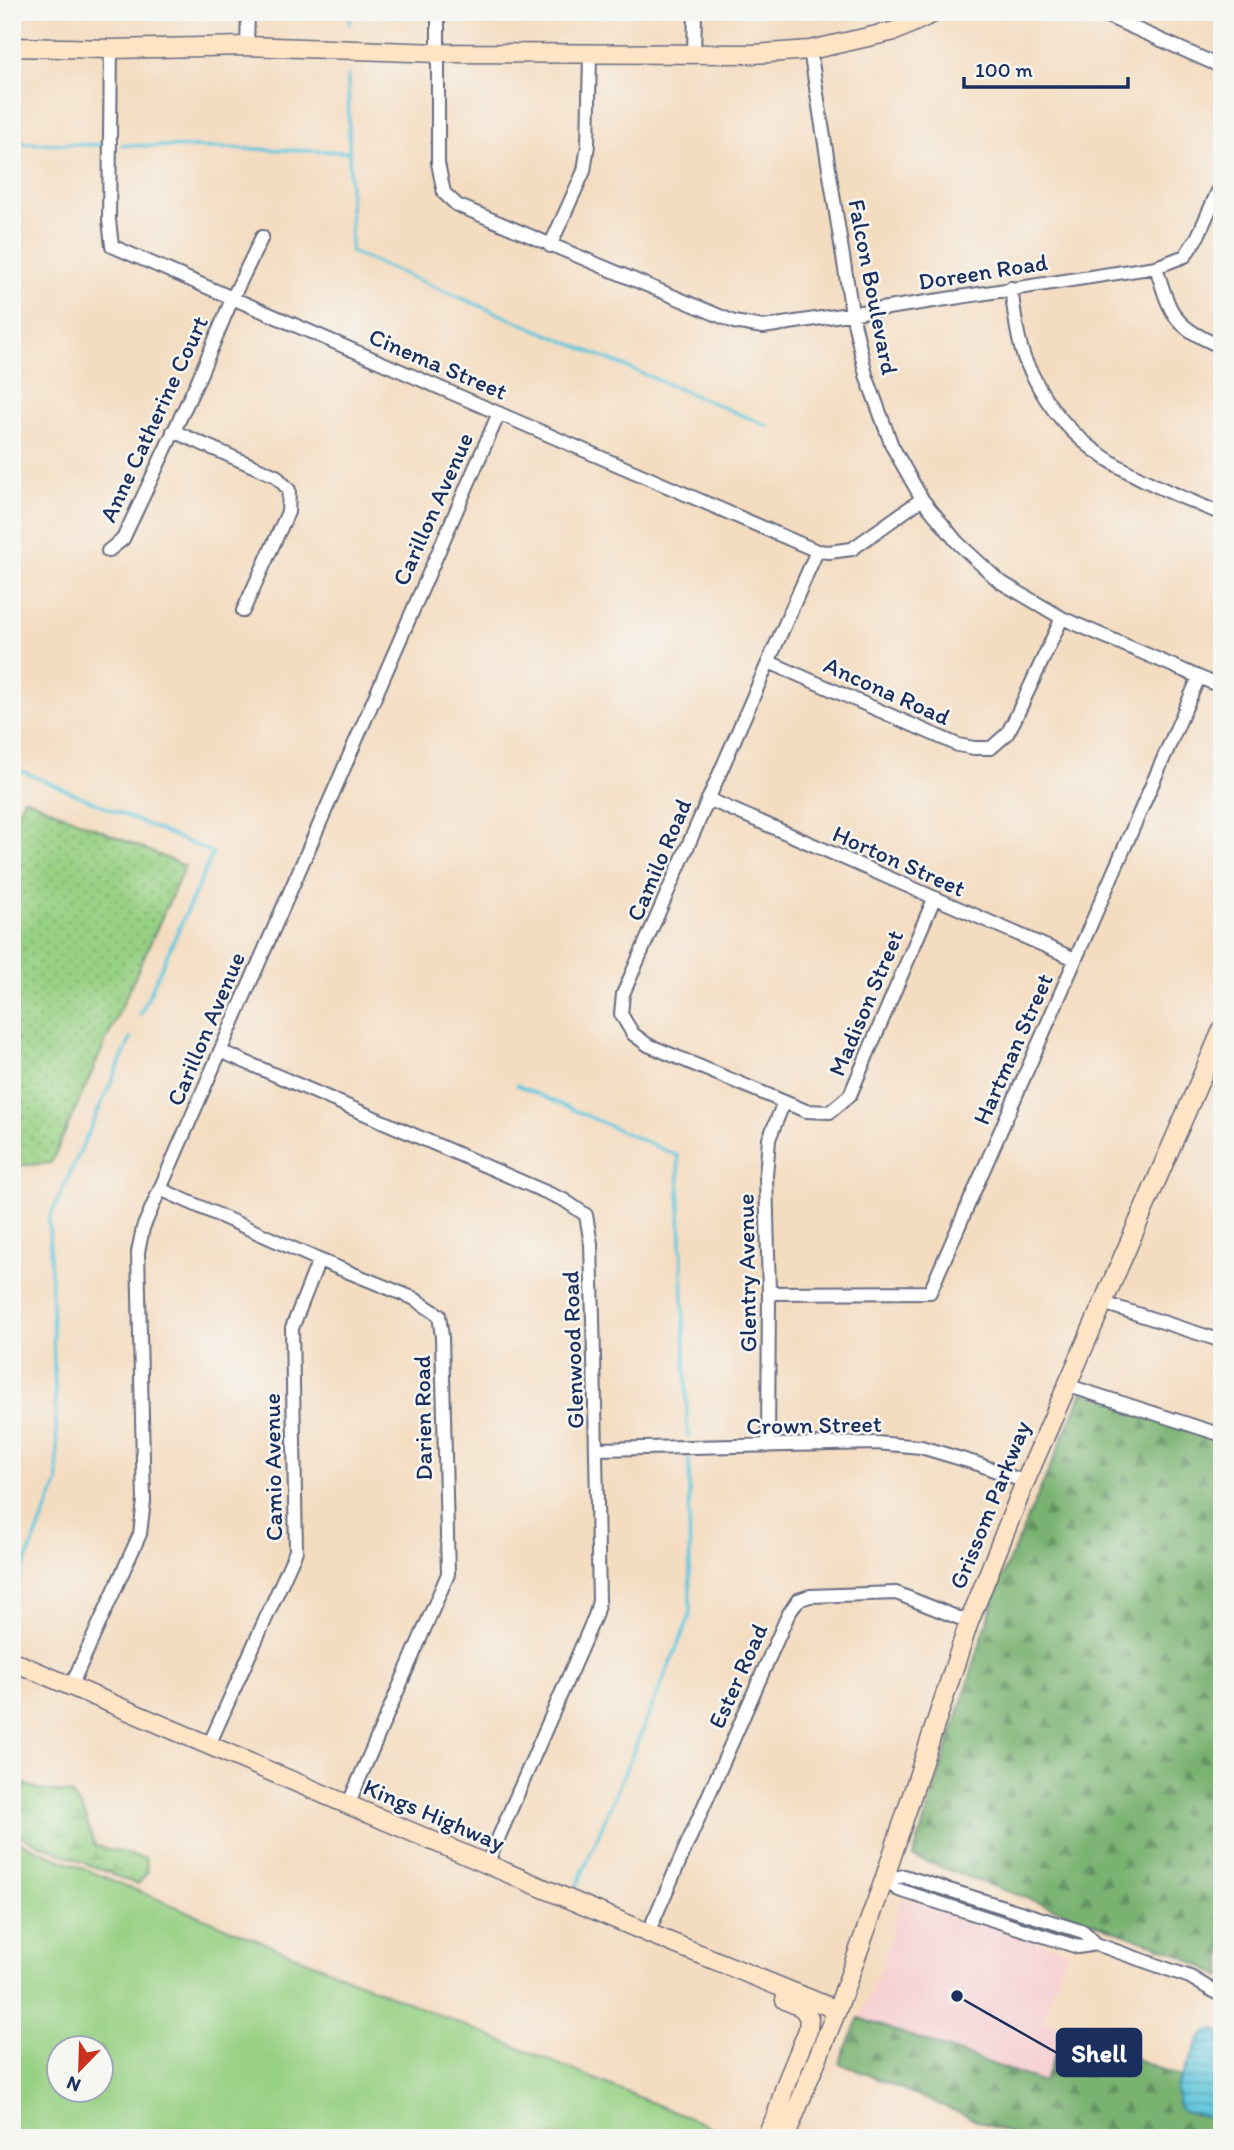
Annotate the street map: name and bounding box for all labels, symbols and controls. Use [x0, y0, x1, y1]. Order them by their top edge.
scale bar [964, 46, 1129, 90]
text: 100 m [975, 57, 1033, 82]
street label: Falcon Boulevard [842, 197, 905, 377]
street label: Doreen Road [916, 247, 1050, 296]
street label: Anne Catherine Court [93, 311, 214, 527]
street label: Cinema Street [365, 321, 512, 406]
street label: Carillon Avenue [386, 428, 479, 590]
street label: Ancona Road [819, 650, 955, 731]
street label: Camilo Road [620, 794, 697, 925]
street label: Horton Street [828, 818, 970, 903]
street label: Madison Street [822, 925, 909, 1080]
street label: Carillon Avenue [160, 947, 251, 1110]
street label: Hartman Street [966, 969, 1059, 1129]
street label: Glentry Avenue [731, 1193, 762, 1353]
street label: Glenwood Road [555, 1270, 590, 1430]
street label: Darien Road [407, 1355, 438, 1481]
street label: Camio Avenue [257, 1393, 288, 1541]
street label: Crown Street [746, 1409, 882, 1440]
street label: Grissom Parkway [943, 1416, 1037, 1593]
street label: Ester Road [702, 1619, 774, 1733]
street label: Kings Highway [359, 1772, 509, 1857]
callout: Shell [1057, 2029, 1141, 2076]
north arrow [46, 2035, 116, 2104]
text: Shell [1071, 2037, 1128, 2069]
text: N [63, 2071, 84, 2097]

